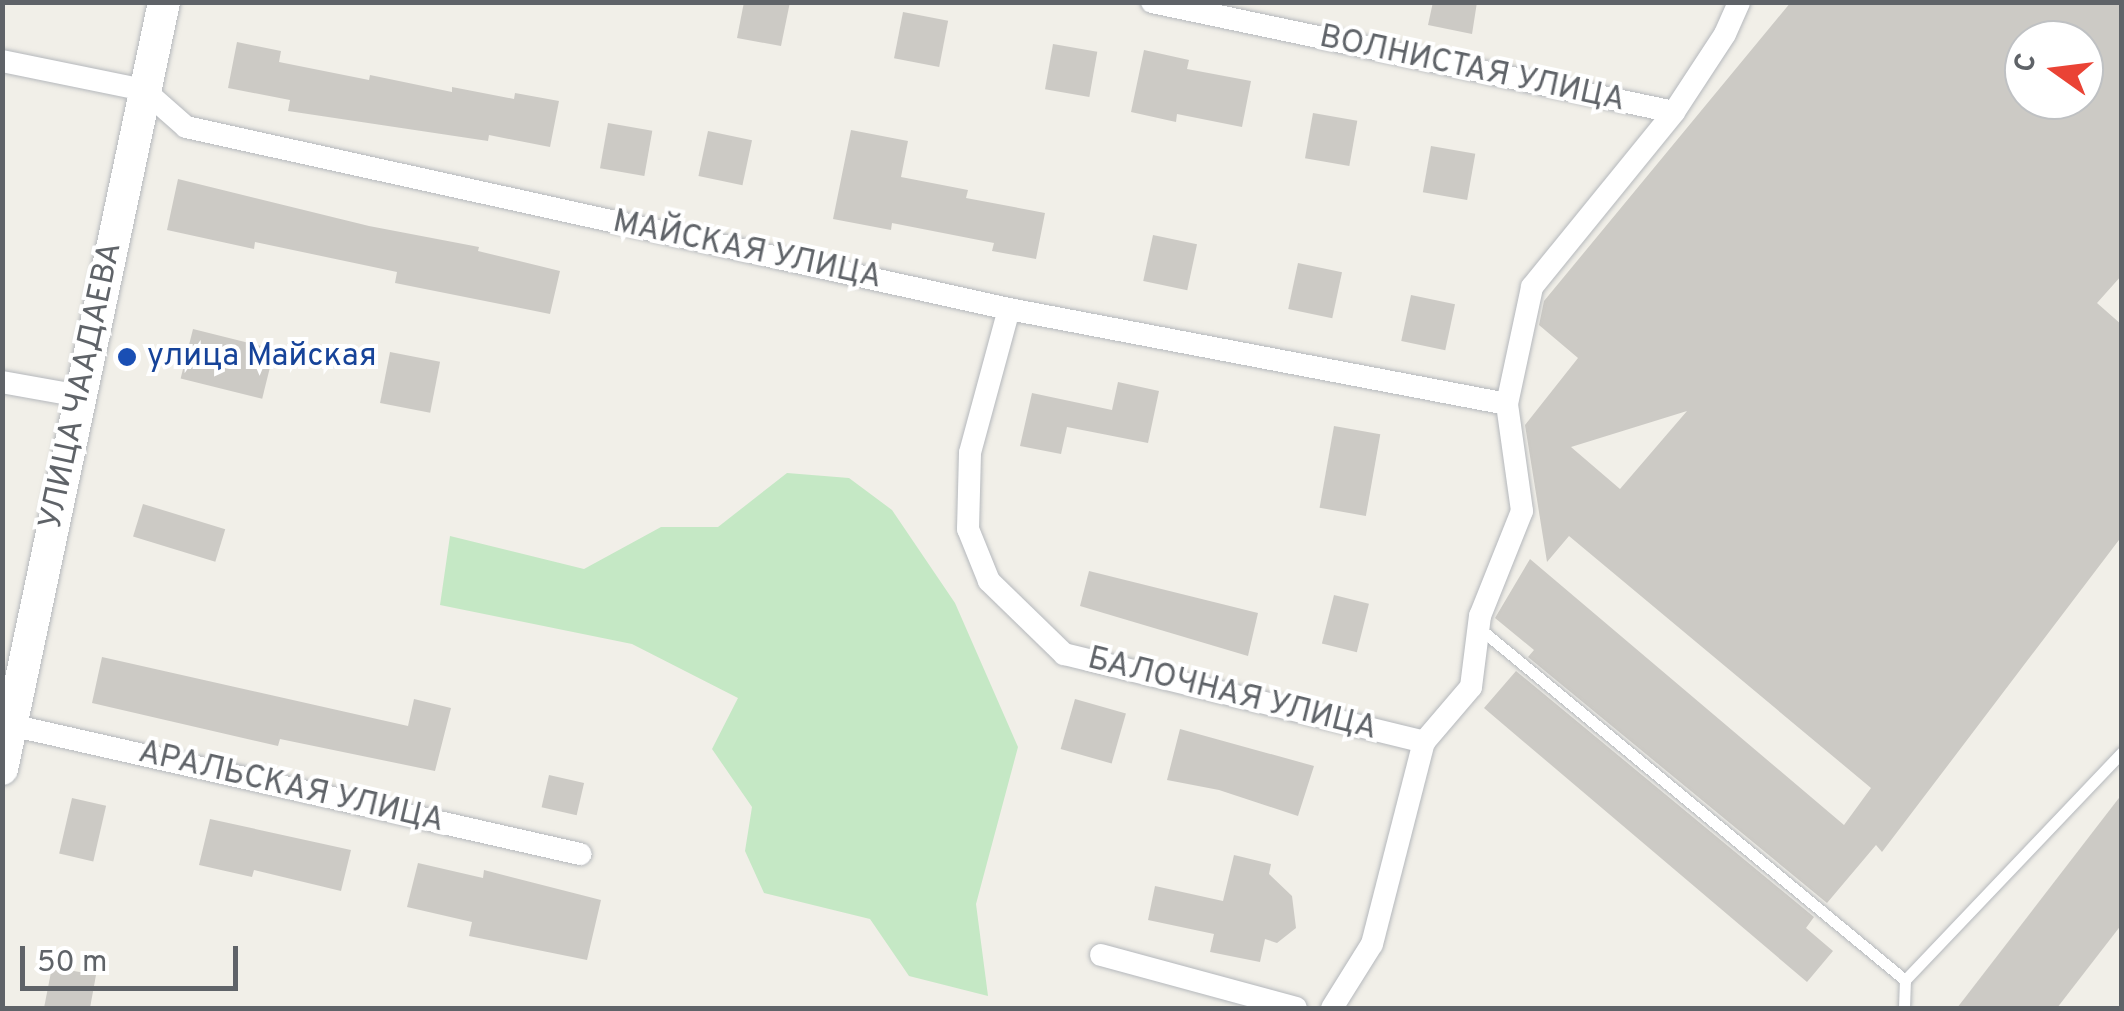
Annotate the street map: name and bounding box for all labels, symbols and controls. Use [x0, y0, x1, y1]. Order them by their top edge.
street label: ВОЛНИСТАЯ УЛИЦА [1316, 19, 1628, 121]
north arrow [2004, 20, 2104, 120]
text: С [2007, 50, 2046, 76]
street label: МАЙСКАЯ УЛИЦА [609, 204, 885, 298]
street label: УЛИЦА ЧААДАЕВА [33, 239, 131, 533]
place label: улица Майская [147, 338, 377, 376]
marker: улица Майская [116, 346, 138, 368]
street label: БАЛОЧНАЯ УЛИЦА [1084, 641, 1380, 749]
street label: АРАЛЬСКАЯ УЛИЦА [135, 734, 447, 842]
scale bar [25, 926, 242, 988]
text: 50 m [37, 945, 107, 982]

